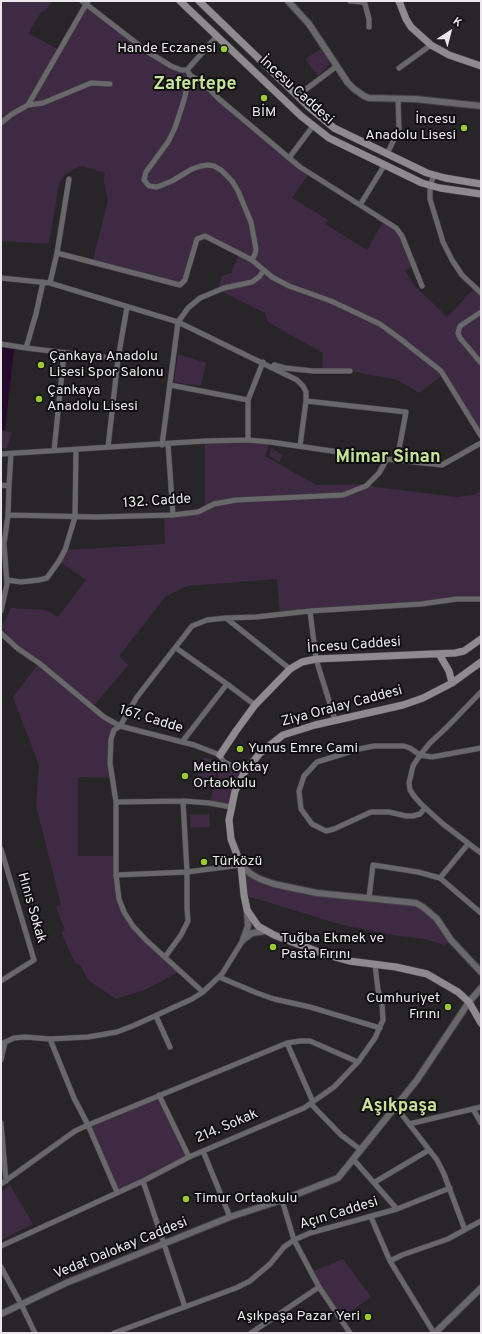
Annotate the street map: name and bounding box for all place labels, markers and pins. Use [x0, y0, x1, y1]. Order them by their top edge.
place label: Hande Eczanesi [117, 41, 216, 57]
marker: Hande Eczanesi [219, 44, 229, 54]
marker: BİM [259, 93, 269, 103]
place label: BİM [252, 105, 276, 121]
place label: İncesu Anadolu Lisesi [365, 112, 456, 144]
marker: İncesu Anadolu Lisesi [459, 123, 469, 133]
place label: Çankaya Anadolu Lisesi Spor Salonu [49, 349, 164, 382]
marker: Çankaya Anadolu Lisesi Spor Salonu [36, 360, 46, 370]
place label: Çankaya Anadolu Lisesi [47, 383, 138, 416]
marker: Çankaya Anadolu Lisesi [34, 394, 44, 404]
place label: Yunus Emre Cami [248, 741, 358, 757]
marker: Yunus Emre Cami [235, 744, 245, 754]
place label: Metin Oktay Ortaokulu [193, 760, 269, 792]
marker: Metin Oktay Ortaokulu [180, 771, 190, 781]
place label: Türközü [212, 854, 262, 870]
marker: Türközü [199, 857, 209, 867]
place label: Tuğba Ekmek ve Pasta Fırını [281, 931, 384, 964]
marker: Tuğba Ekmek ve Pasta Fırını [268, 942, 278, 952]
place label: Cumhuriyet Fırını [366, 991, 440, 1024]
marker: Cumhuriyet Fırını [443, 1002, 453, 1012]
place label: Timur Ortaokulu [194, 1191, 297, 1207]
marker: Timur Ortaokulu [181, 1194, 191, 1204]
place label: Aşıkpaşa Pazar Yeri [237, 1309, 360, 1325]
marker: Aşıkpaşa Pazar Yeri [363, 1312, 373, 1322]

